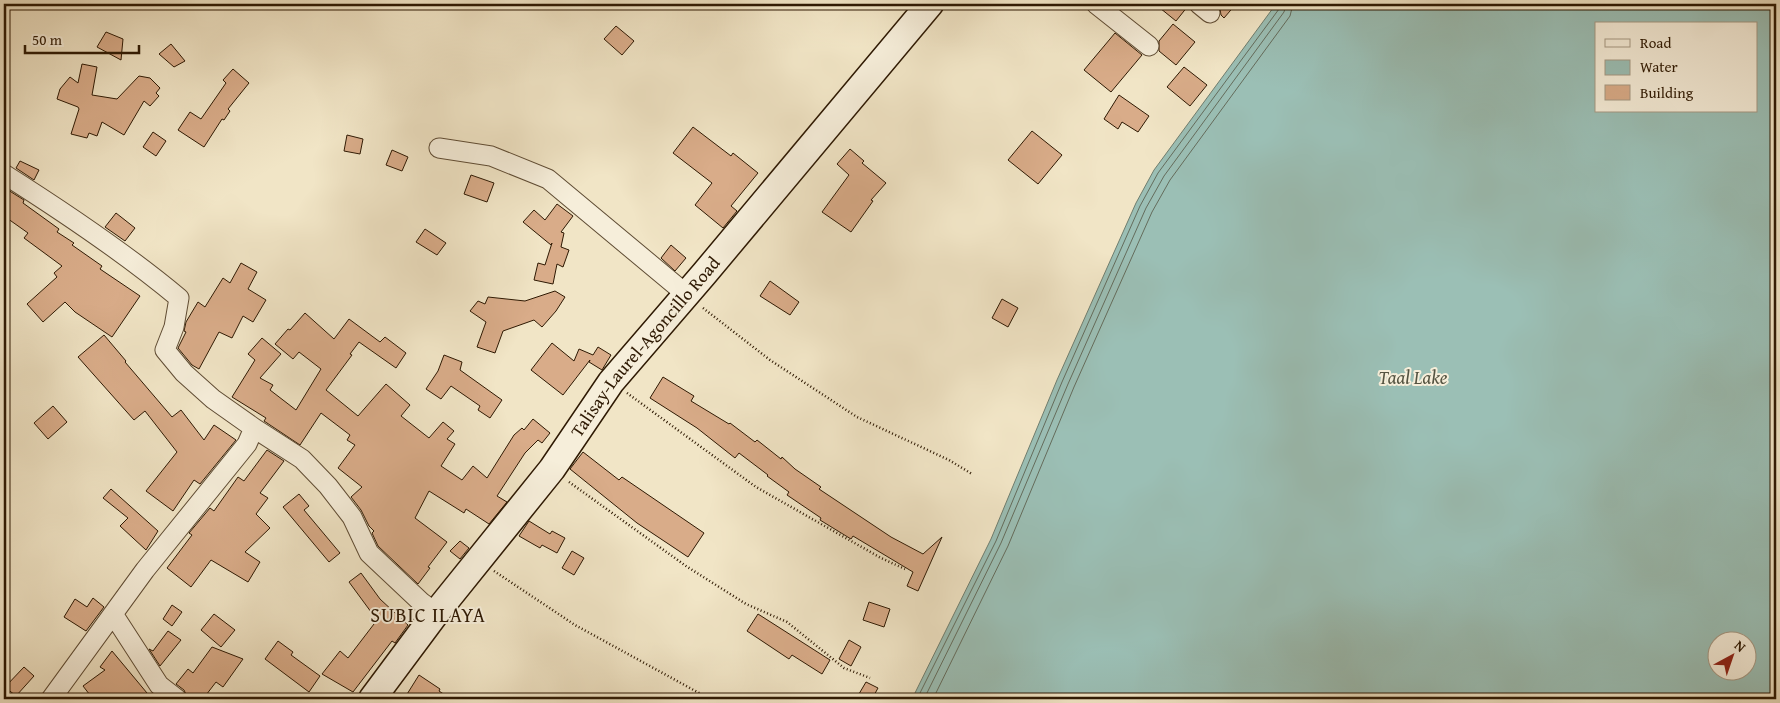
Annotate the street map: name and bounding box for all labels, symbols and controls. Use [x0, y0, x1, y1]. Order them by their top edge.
scale bar [25, 22, 139, 54]
legend [1595, 22, 1758, 112]
text: 50 m [32, 29, 63, 50]
text: Road [1640, 32, 1671, 53]
text: Water [1640, 56, 1678, 77]
text: Building [1640, 82, 1694, 103]
street label: Talisay-Laurel-Agoncillo Road [563, 250, 727, 442]
water label: Taal Lake [1378, 363, 1448, 391]
district label: SUBIC ILAYA [370, 600, 486, 629]
north arrow [1708, 630, 1758, 680]
text: N [1730, 635, 1751, 657]

